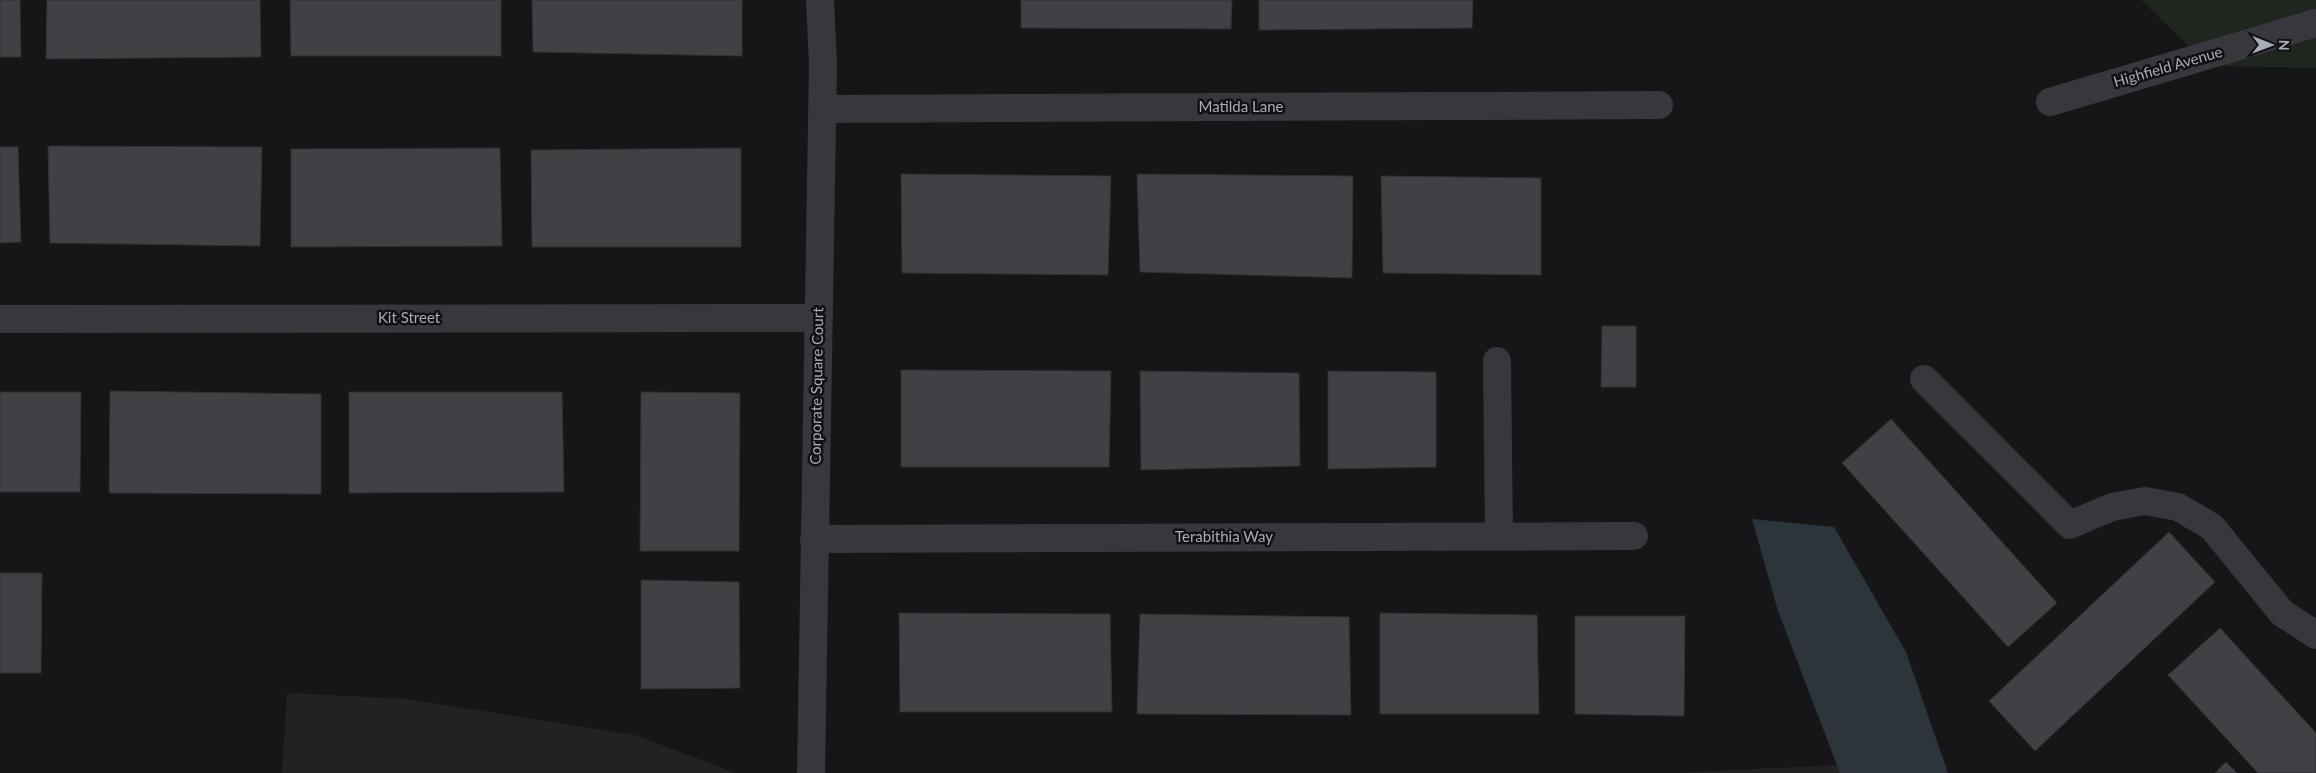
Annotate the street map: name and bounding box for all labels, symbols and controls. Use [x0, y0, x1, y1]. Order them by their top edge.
north arrow [2246, 20, 2296, 70]
text: N [2276, 40, 2293, 51]
street label: Highfield Avenue [2111, 42, 2224, 90]
street label: Matilda Lane [1199, 97, 1284, 115]
street label: Corporate Square Court [806, 307, 826, 465]
street label: Kit Street [378, 308, 441, 326]
street label: Terabithia Way [1175, 527, 1273, 545]

